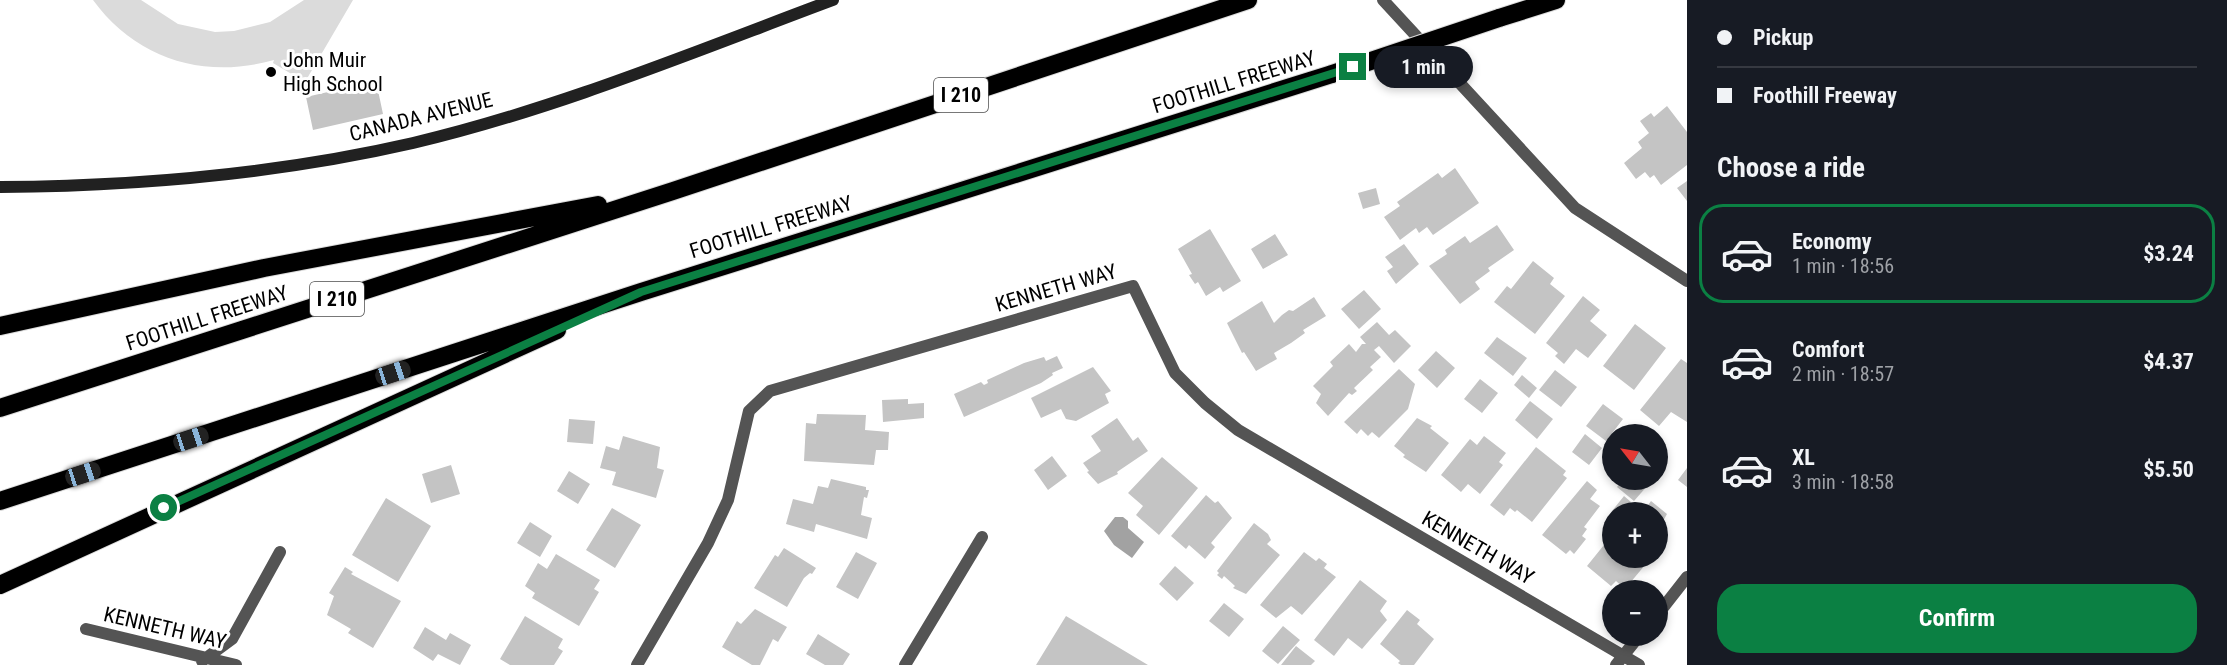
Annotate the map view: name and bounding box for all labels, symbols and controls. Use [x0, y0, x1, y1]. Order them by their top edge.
text: Pickup [1753, 25, 1813, 50]
street label: FOOTHILL FREEWAY [1150, 46, 1318, 118]
callout: 1 min [1374, 46, 1473, 88]
place label: John Muir High School [283, 48, 383, 96]
route end [1339, 53, 1366, 80]
text: 1 min [1401, 55, 1446, 79]
marker: John Muir High School [264, 65, 278, 79]
road number: I 210 [934, 78, 988, 112]
text: Foothill Freeway [1753, 83, 1897, 108]
street label: CANADA AVENUE [347, 88, 495, 146]
text: Choose a ride [1717, 152, 1865, 184]
street label: FOOTHILL FREEWAY [687, 191, 855, 263]
icon: car [1720, 227, 1774, 281]
text: Economy [1792, 229, 1872, 254]
text: $3.24 [2143, 241, 2194, 266]
text: 1 min · 18:56 [1792, 254, 1894, 278]
street label: KENNETH WAY [993, 259, 1119, 317]
street label: FOOTHILL FREEWAY [123, 280, 291, 356]
road number: I 210 [310, 282, 364, 316]
icon: car [1720, 335, 1774, 389]
text: Comfort [1792, 337, 1865, 362]
text: $4.37 [2143, 349, 2194, 374]
car [373, 359, 413, 387]
text: 2 min · 18:57 [1792, 362, 1894, 386]
north arrow [1602, 424, 1668, 490]
map controls [1602, 424, 1668, 646]
car [171, 425, 211, 453]
icon: car [1720, 443, 1774, 497]
text: XL [1792, 445, 1815, 470]
text: $5.50 [2143, 457, 2194, 482]
car [63, 460, 103, 488]
text: 3 min · 18:58 [1792, 470, 1894, 494]
route start [150, 494, 177, 521]
button: + [1602, 502, 1668, 568]
street label: KENNETH WAY [1418, 506, 1538, 590]
button: − [1602, 580, 1668, 646]
button: Confirm [1717, 584, 2197, 653]
street label: KENNETH WAY [101, 602, 229, 654]

